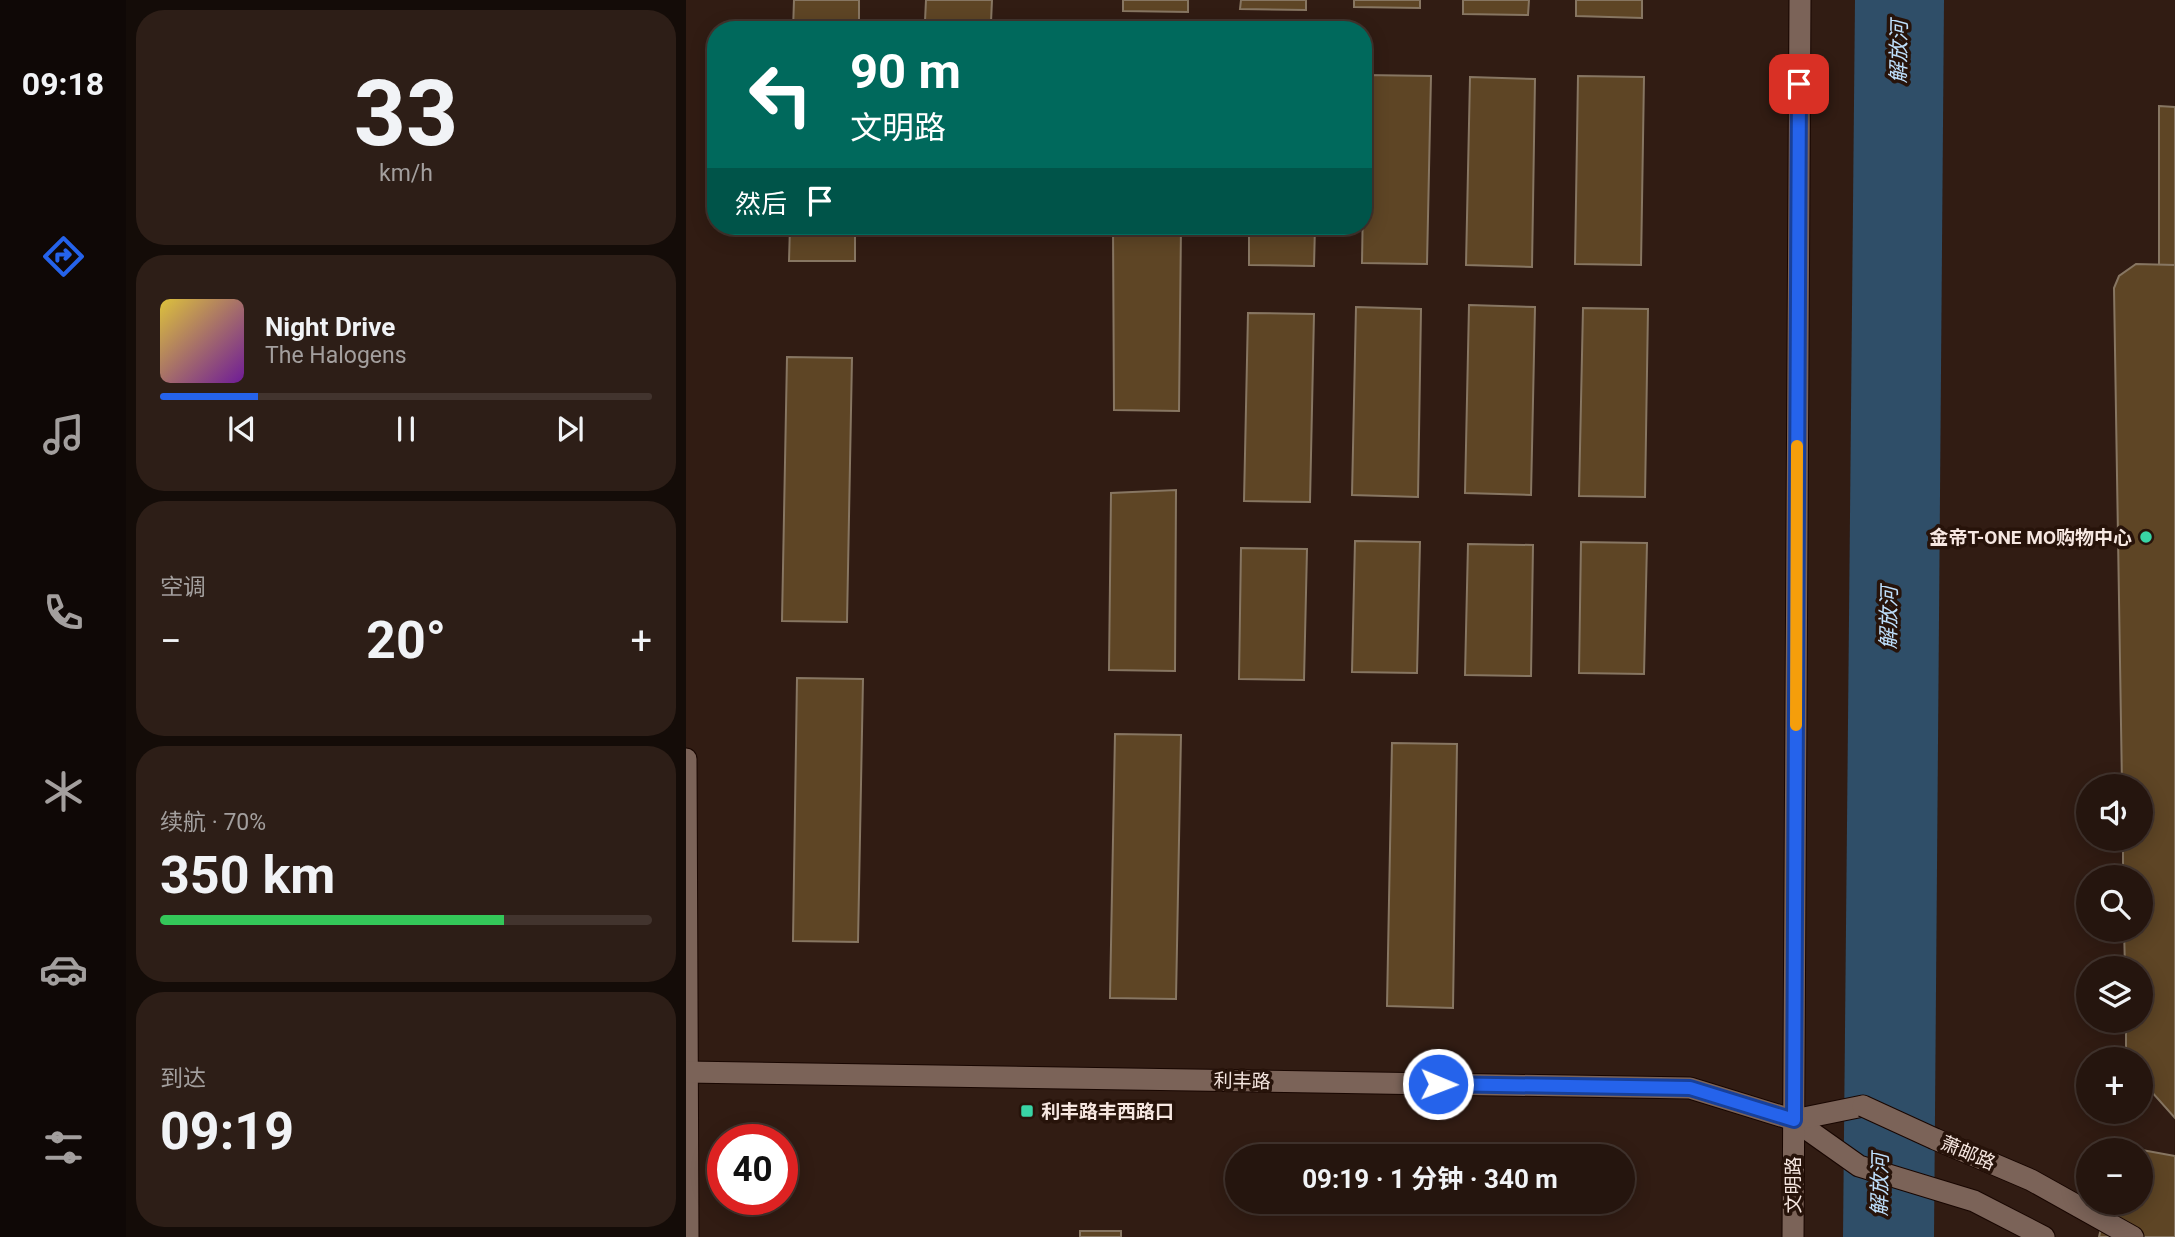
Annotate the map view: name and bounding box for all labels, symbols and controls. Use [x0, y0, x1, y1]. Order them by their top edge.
water label: 解放河 [1886, 16, 1912, 84]
text: 90 m [850, 43, 961, 100]
icon: left [735, 49, 826, 140]
pin [1769, 54, 1829, 114]
text: 33 [354, 61, 458, 167]
text: 09:18 [22, 65, 104, 103]
icon: arrive [1780, 65, 1818, 103]
text: 文明路 [850, 109, 946, 147]
text: km/h [379, 160, 433, 187]
icon: arrive [801, 182, 839, 220]
text: 然后 [735, 189, 787, 219]
icon: directions [39, 232, 88, 281]
text: Night Drive [265, 312, 395, 342]
text: The Halogens [265, 342, 407, 369]
icon: music [39, 410, 88, 459]
icon: previous [223, 410, 261, 448]
icon: pause [387, 410, 425, 448]
icon: next [551, 410, 589, 448]
place label: 金帝T-ONE MO购物中心 [1929, 526, 2132, 549]
marker: 金帝T-ONE MO购物中心 [2138, 529, 2154, 545]
text: 空调 [160, 574, 206, 601]
water label: 解放河 [1876, 582, 1902, 650]
icon: phone [39, 588, 88, 637]
text: 20° [366, 610, 446, 671]
text: − [160, 619, 182, 663]
text: + [630, 619, 652, 663]
icon: climate [39, 767, 88, 816]
map controls [2076, 774, 2153, 1215]
button: sound [2076, 774, 2153, 851]
text: 续航 · 70% [160, 809, 266, 836]
text: 350 km [160, 845, 335, 906]
button: search [2076, 865, 2153, 942]
icon: car [39, 945, 88, 994]
button: layers [2076, 956, 2153, 1033]
position arrow [1401, 1047, 1475, 1121]
button: + [2076, 1047, 2153, 1124]
text: 到达 [160, 1065, 206, 1092]
street label: 利丰路 [1213, 1069, 1271, 1093]
place label: 利丰路丰西路口 [1041, 1100, 1174, 1123]
text: 09:19 [160, 1101, 294, 1162]
marker: 利丰路丰西路口 [1019, 1103, 1035, 1119]
icon: filters [39, 1123, 88, 1172]
speed limit sign: 40 [707, 1124, 798, 1215]
street label: 萧邮路 [1937, 1131, 1999, 1175]
button: − [2076, 1138, 2153, 1215]
water label: 解放河 [1867, 1149, 1893, 1217]
street label: 文明路 [1782, 1156, 1805, 1214]
text: 09:19 · 1 分钟 · 340 m [1302, 1164, 1558, 1194]

